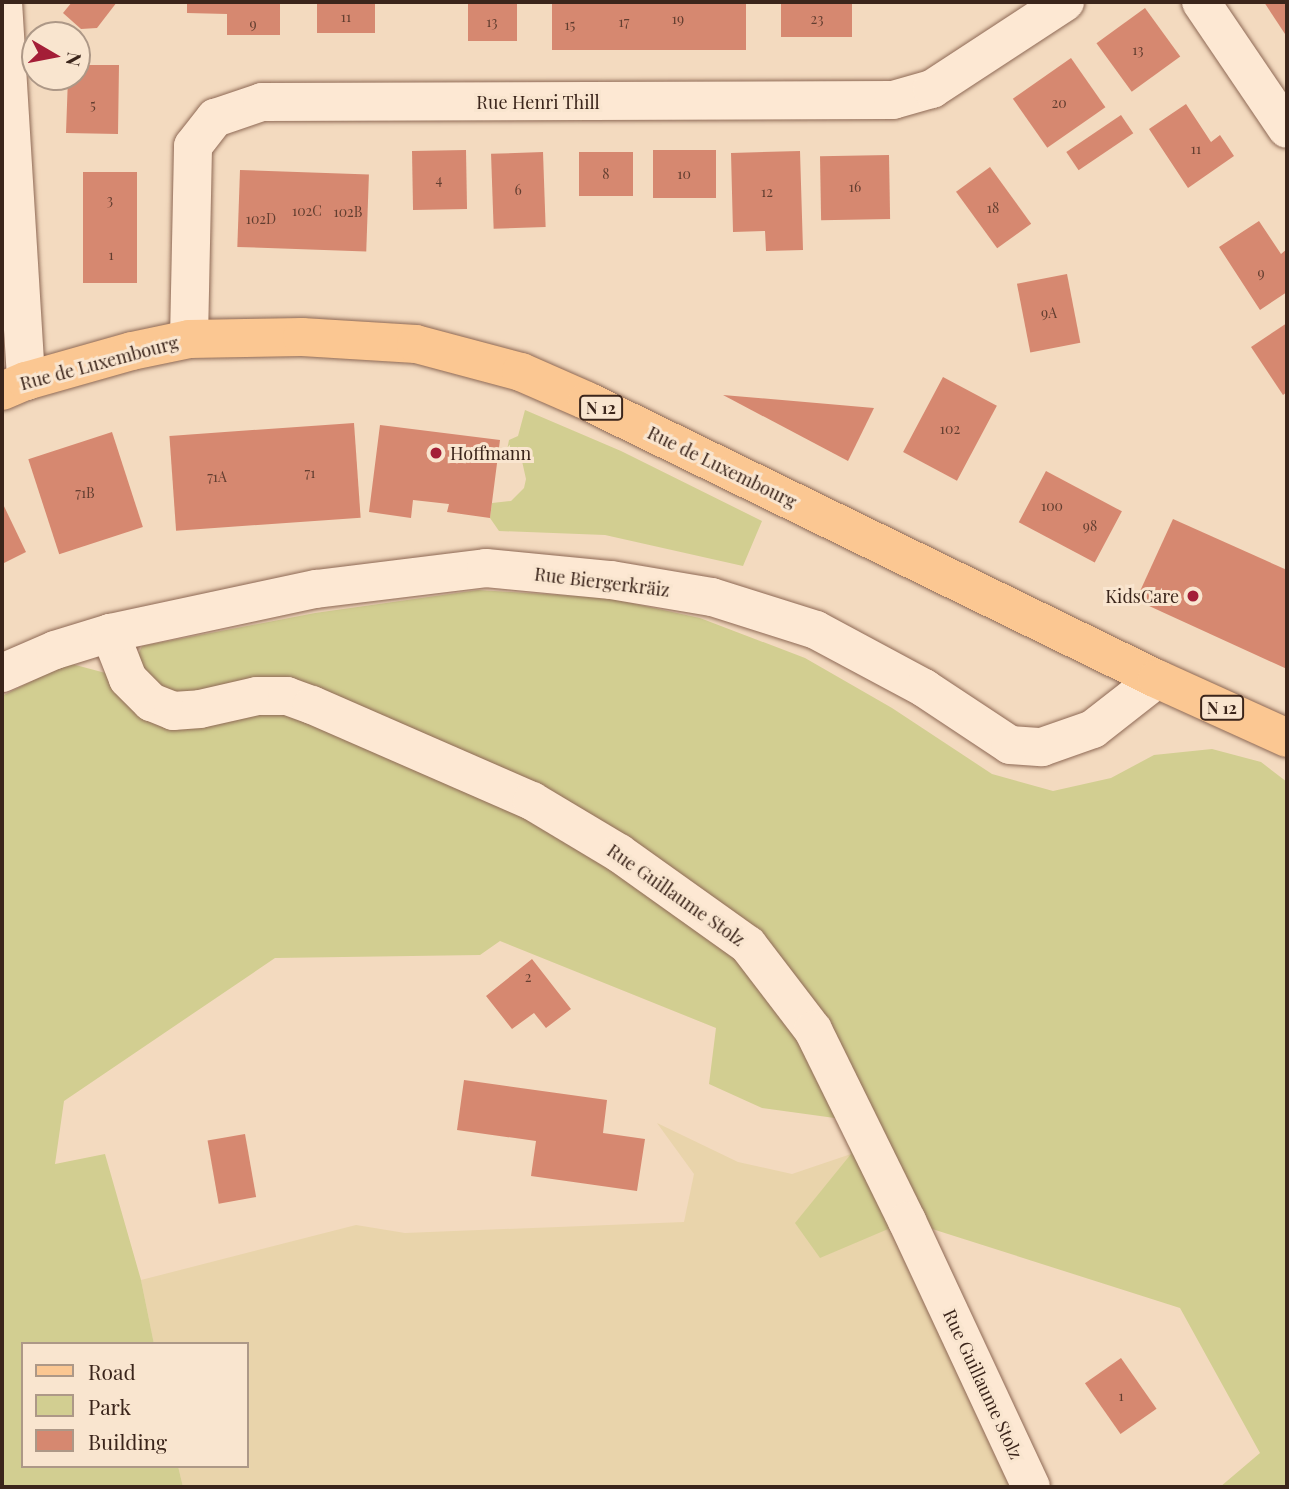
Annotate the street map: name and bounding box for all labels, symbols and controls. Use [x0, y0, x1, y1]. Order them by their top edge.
house number: 11 [341, 9, 351, 25]
house number: 19 [672, 11, 684, 27]
house number: 23 [810, 11, 824, 27]
house number: 13 [486, 14, 498, 30]
house number: 17 [619, 14, 629, 30]
house number: 9 [249, 16, 257, 32]
house number: 15 [565, 17, 575, 33]
north arrow [21, 21, 91, 91]
house number: 13 [1132, 42, 1144, 58]
text: N [61, 50, 89, 68]
street label: Rue Henri Thill [476, 91, 600, 113]
house number: 20 [1051, 95, 1067, 111]
house number: 5 [90, 97, 96, 113]
house number: 11 [1191, 141, 1201, 157]
house number: 8 [602, 166, 610, 182]
house number: 10 [677, 166, 691, 182]
house number: 4 [436, 172, 442, 188]
house number: 16 [849, 179, 861, 195]
house number: 6 [514, 182, 522, 198]
house number: 12 [761, 184, 773, 200]
house number: 3 [107, 192, 113, 208]
house number: 18 [987, 200, 999, 216]
house number: 102C [292, 203, 322, 219]
house number: 102B [333, 204, 363, 220]
house number: 102D [246, 211, 276, 227]
house number: 1 [108, 247, 114, 263]
house number: 9 [1257, 265, 1265, 281]
house number: 9A [1041, 305, 1057, 321]
street label: Rue de Luxembourg [18, 331, 180, 395]
road number: N 12 [578, 396, 624, 420]
house number: 102 [940, 421, 960, 437]
street label: Rue de Luxembourg [644, 422, 800, 512]
place label: Hoffmann [450, 442, 531, 464]
marker: Hoffmann [428, 445, 444, 461]
house number: 71 [305, 465, 315, 481]
house number: 71A [207, 469, 227, 485]
house number: 71B [75, 485, 95, 501]
house number: 100 [1041, 498, 1063, 514]
house number: 98 [1083, 518, 1097, 534]
street label: Rue Biergerkräiz [533, 563, 671, 601]
place label: KidsCare [1105, 585, 1179, 607]
marker: KidsCare [1185, 588, 1201, 604]
road number: N 12 [1199, 695, 1245, 720]
street label: Rue Guillaume Stolz [603, 839, 749, 951]
house number: 2 [525, 969, 531, 985]
street label: Rue Guillaume Stolz [939, 1306, 1027, 1462]
legend [21, 1342, 248, 1468]
text: Road [88, 1357, 136, 1385]
house number: 1 [1118, 1388, 1124, 1404]
text: Park [88, 1392, 131, 1420]
text: Building [88, 1427, 167, 1455]

